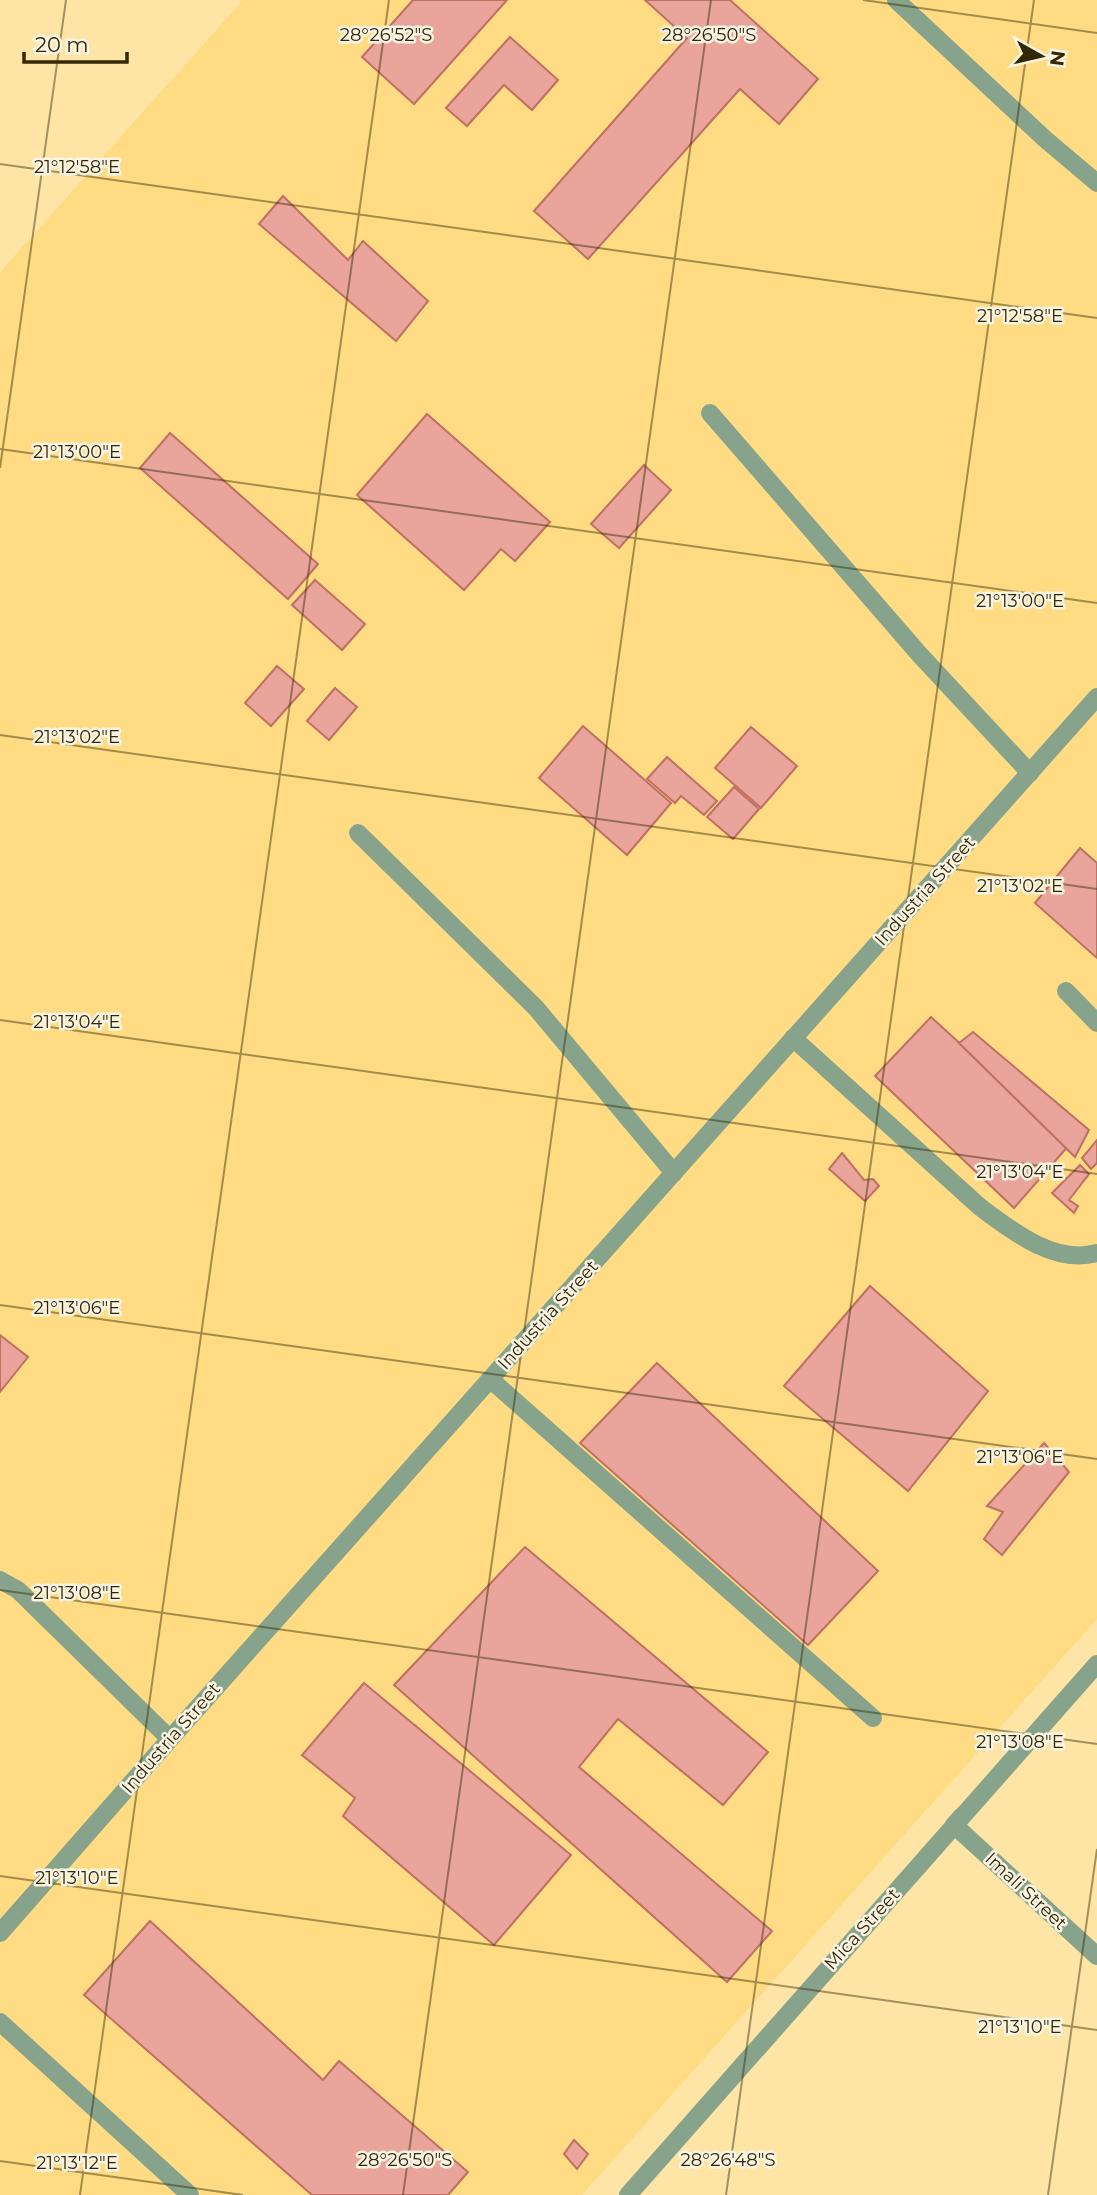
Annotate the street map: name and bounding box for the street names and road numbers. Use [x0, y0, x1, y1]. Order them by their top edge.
street label: Industria Street [870, 832, 980, 950]
street label: Industria Street [493, 1256, 603, 1374]
street label: Industria Street [117, 1678, 225, 1798]
street label: Imali Street [980, 1847, 1072, 1935]
street label: Mica Street [820, 1884, 904, 1974]

